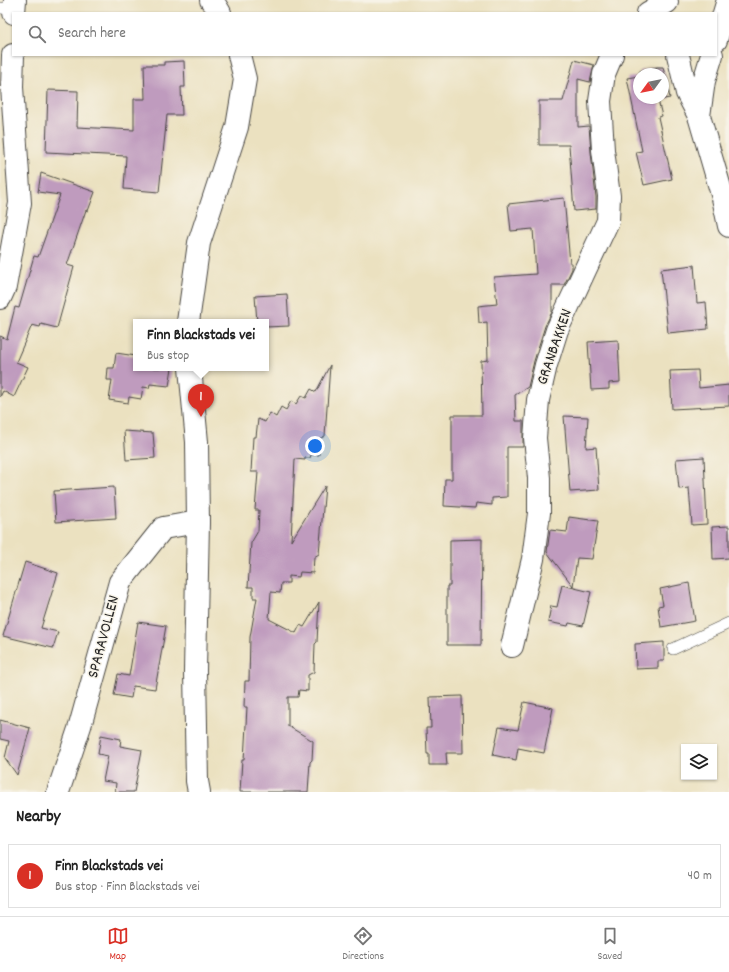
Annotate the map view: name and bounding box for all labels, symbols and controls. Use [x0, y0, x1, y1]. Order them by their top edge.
search box [12, 12, 717, 56]
icon: search [26, 23, 48, 45]
text: Search here [58, 23, 126, 45]
north arrow [633, 68, 669, 104]
street label: GRANBAKKEN [531, 306, 579, 388]
popup [133, 319, 269, 371]
text: Finn Blackstads vei [147, 325, 255, 347]
text: Bus stop [147, 347, 189, 366]
pin: 1 [188, 384, 214, 417]
your location [305, 436, 325, 456]
street label: SPARAVOLLEN [82, 593, 126, 681]
map controls [681, 744, 717, 780]
button: layers [681, 744, 717, 780]
text: Nearby [16, 806, 60, 830]
text: Finn Blackstads vei [55, 856, 163, 878]
text: 1 [29, 867, 31, 886]
text: 40 m [688, 867, 712, 886]
text: Bus stop · Finn Blackstads vei [55, 878, 200, 897]
tab: Map [107, 925, 129, 965]
tab: Directions [342, 925, 384, 965]
tab: Saved [598, 925, 622, 965]

